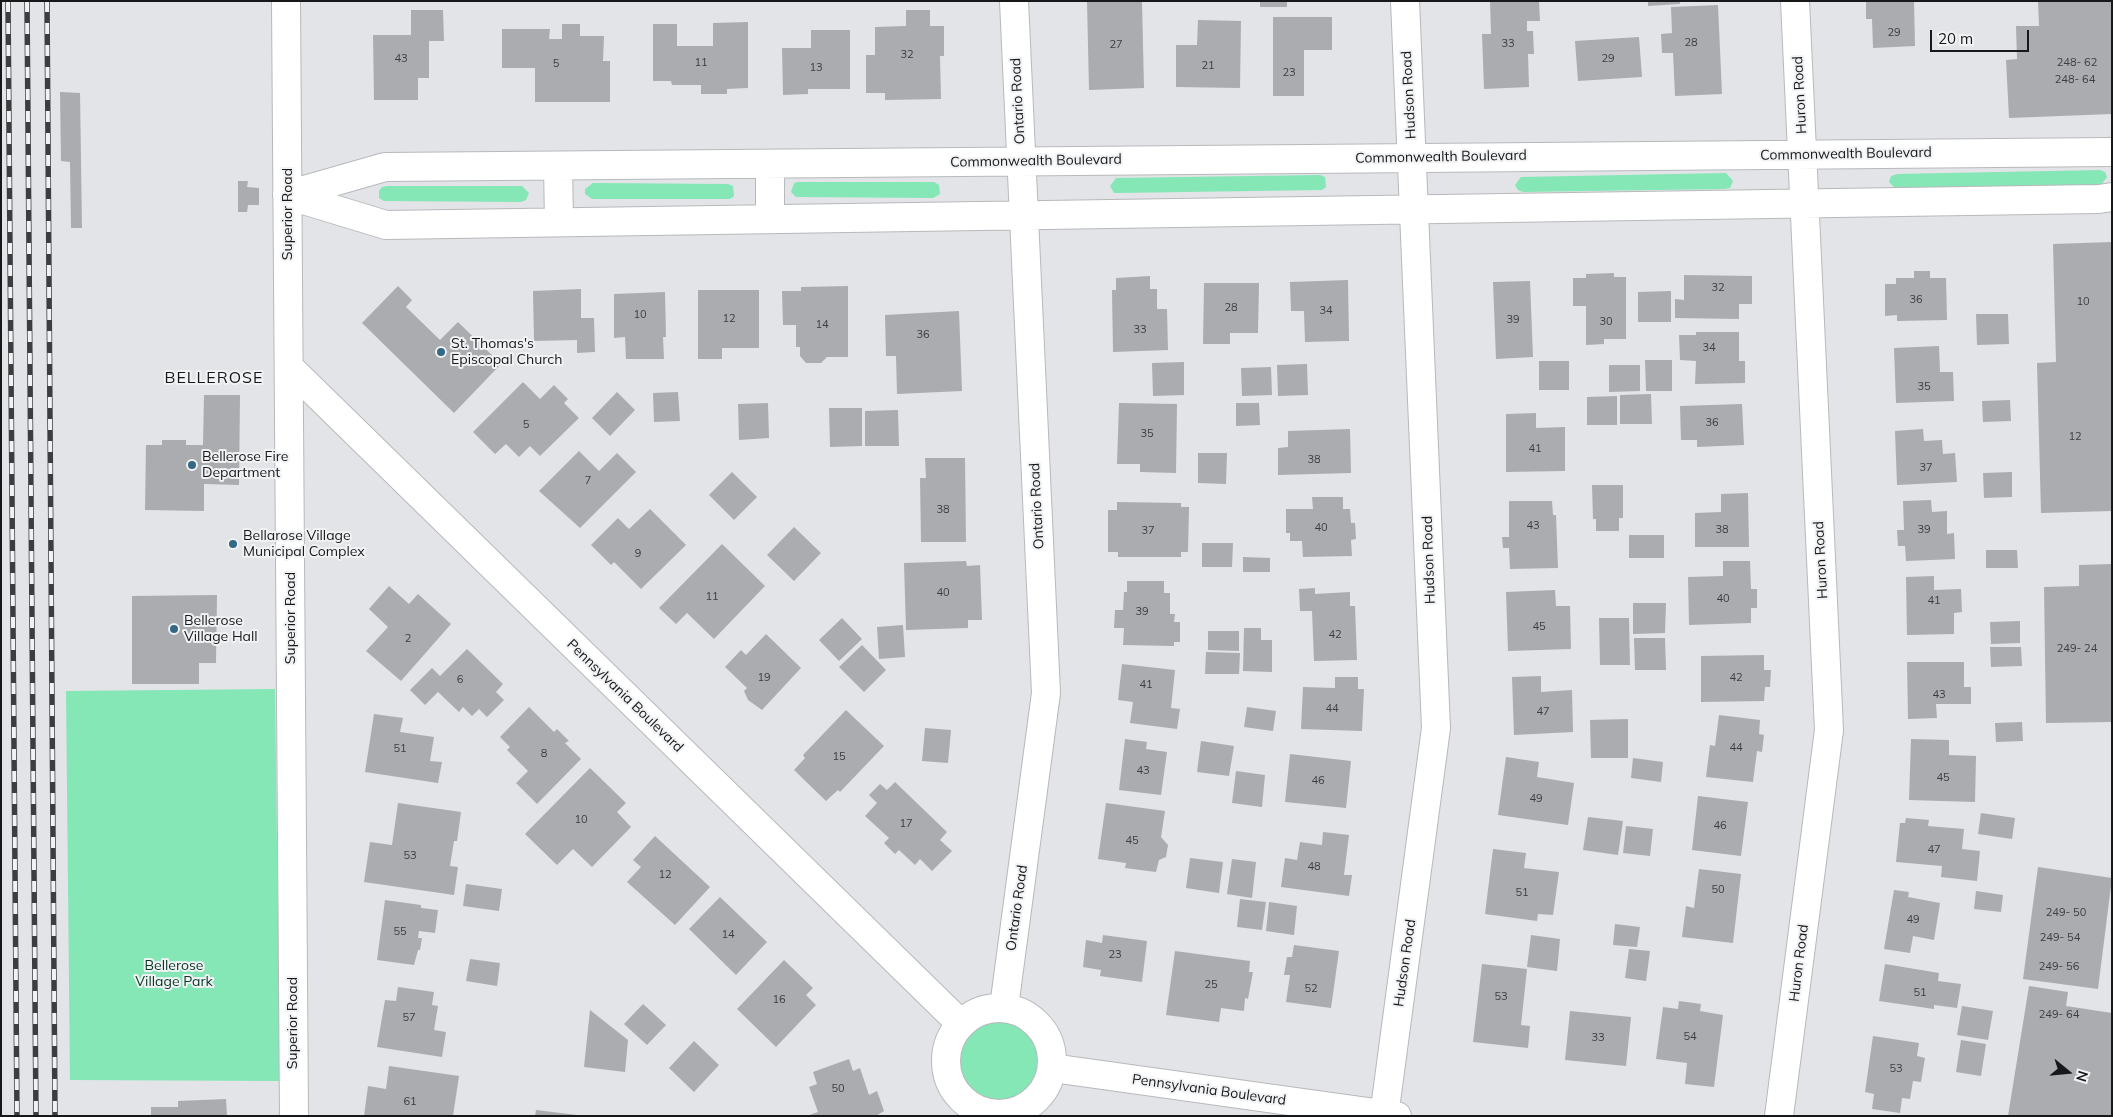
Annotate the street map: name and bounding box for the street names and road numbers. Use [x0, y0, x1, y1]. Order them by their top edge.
street label: Hudson Road [1398, 50, 1420, 140]
street label: Huron Road [1790, 56, 1810, 134]
street label: Ontario Road [1007, 57, 1029, 145]
street label: Commonwealth Boulevard [1760, 144, 1932, 164]
street label: Commonwealth Boulevard [1355, 147, 1527, 167]
street label: Commonwealth Boulevard [950, 151, 1122, 171]
street label: Superior Road [280, 168, 296, 260]
street label: Ontario Road [1026, 462, 1048, 550]
street label: Hudson Road [1419, 516, 1439, 604]
street label: Huron Road [1811, 521, 1831, 599]
street label: Superior Road [283, 572, 299, 664]
street label: Pennsylvania Boulevard [563, 636, 687, 756]
street label: Ontario Road [1003, 864, 1031, 952]
street label: Hudson Road [1391, 918, 1419, 1008]
street label: Huron Road [1786, 923, 1812, 1003]
street label: Superior Road [285, 977, 301, 1069]
street label: Pennsylvania Boulevard [1131, 1071, 1287, 1109]

